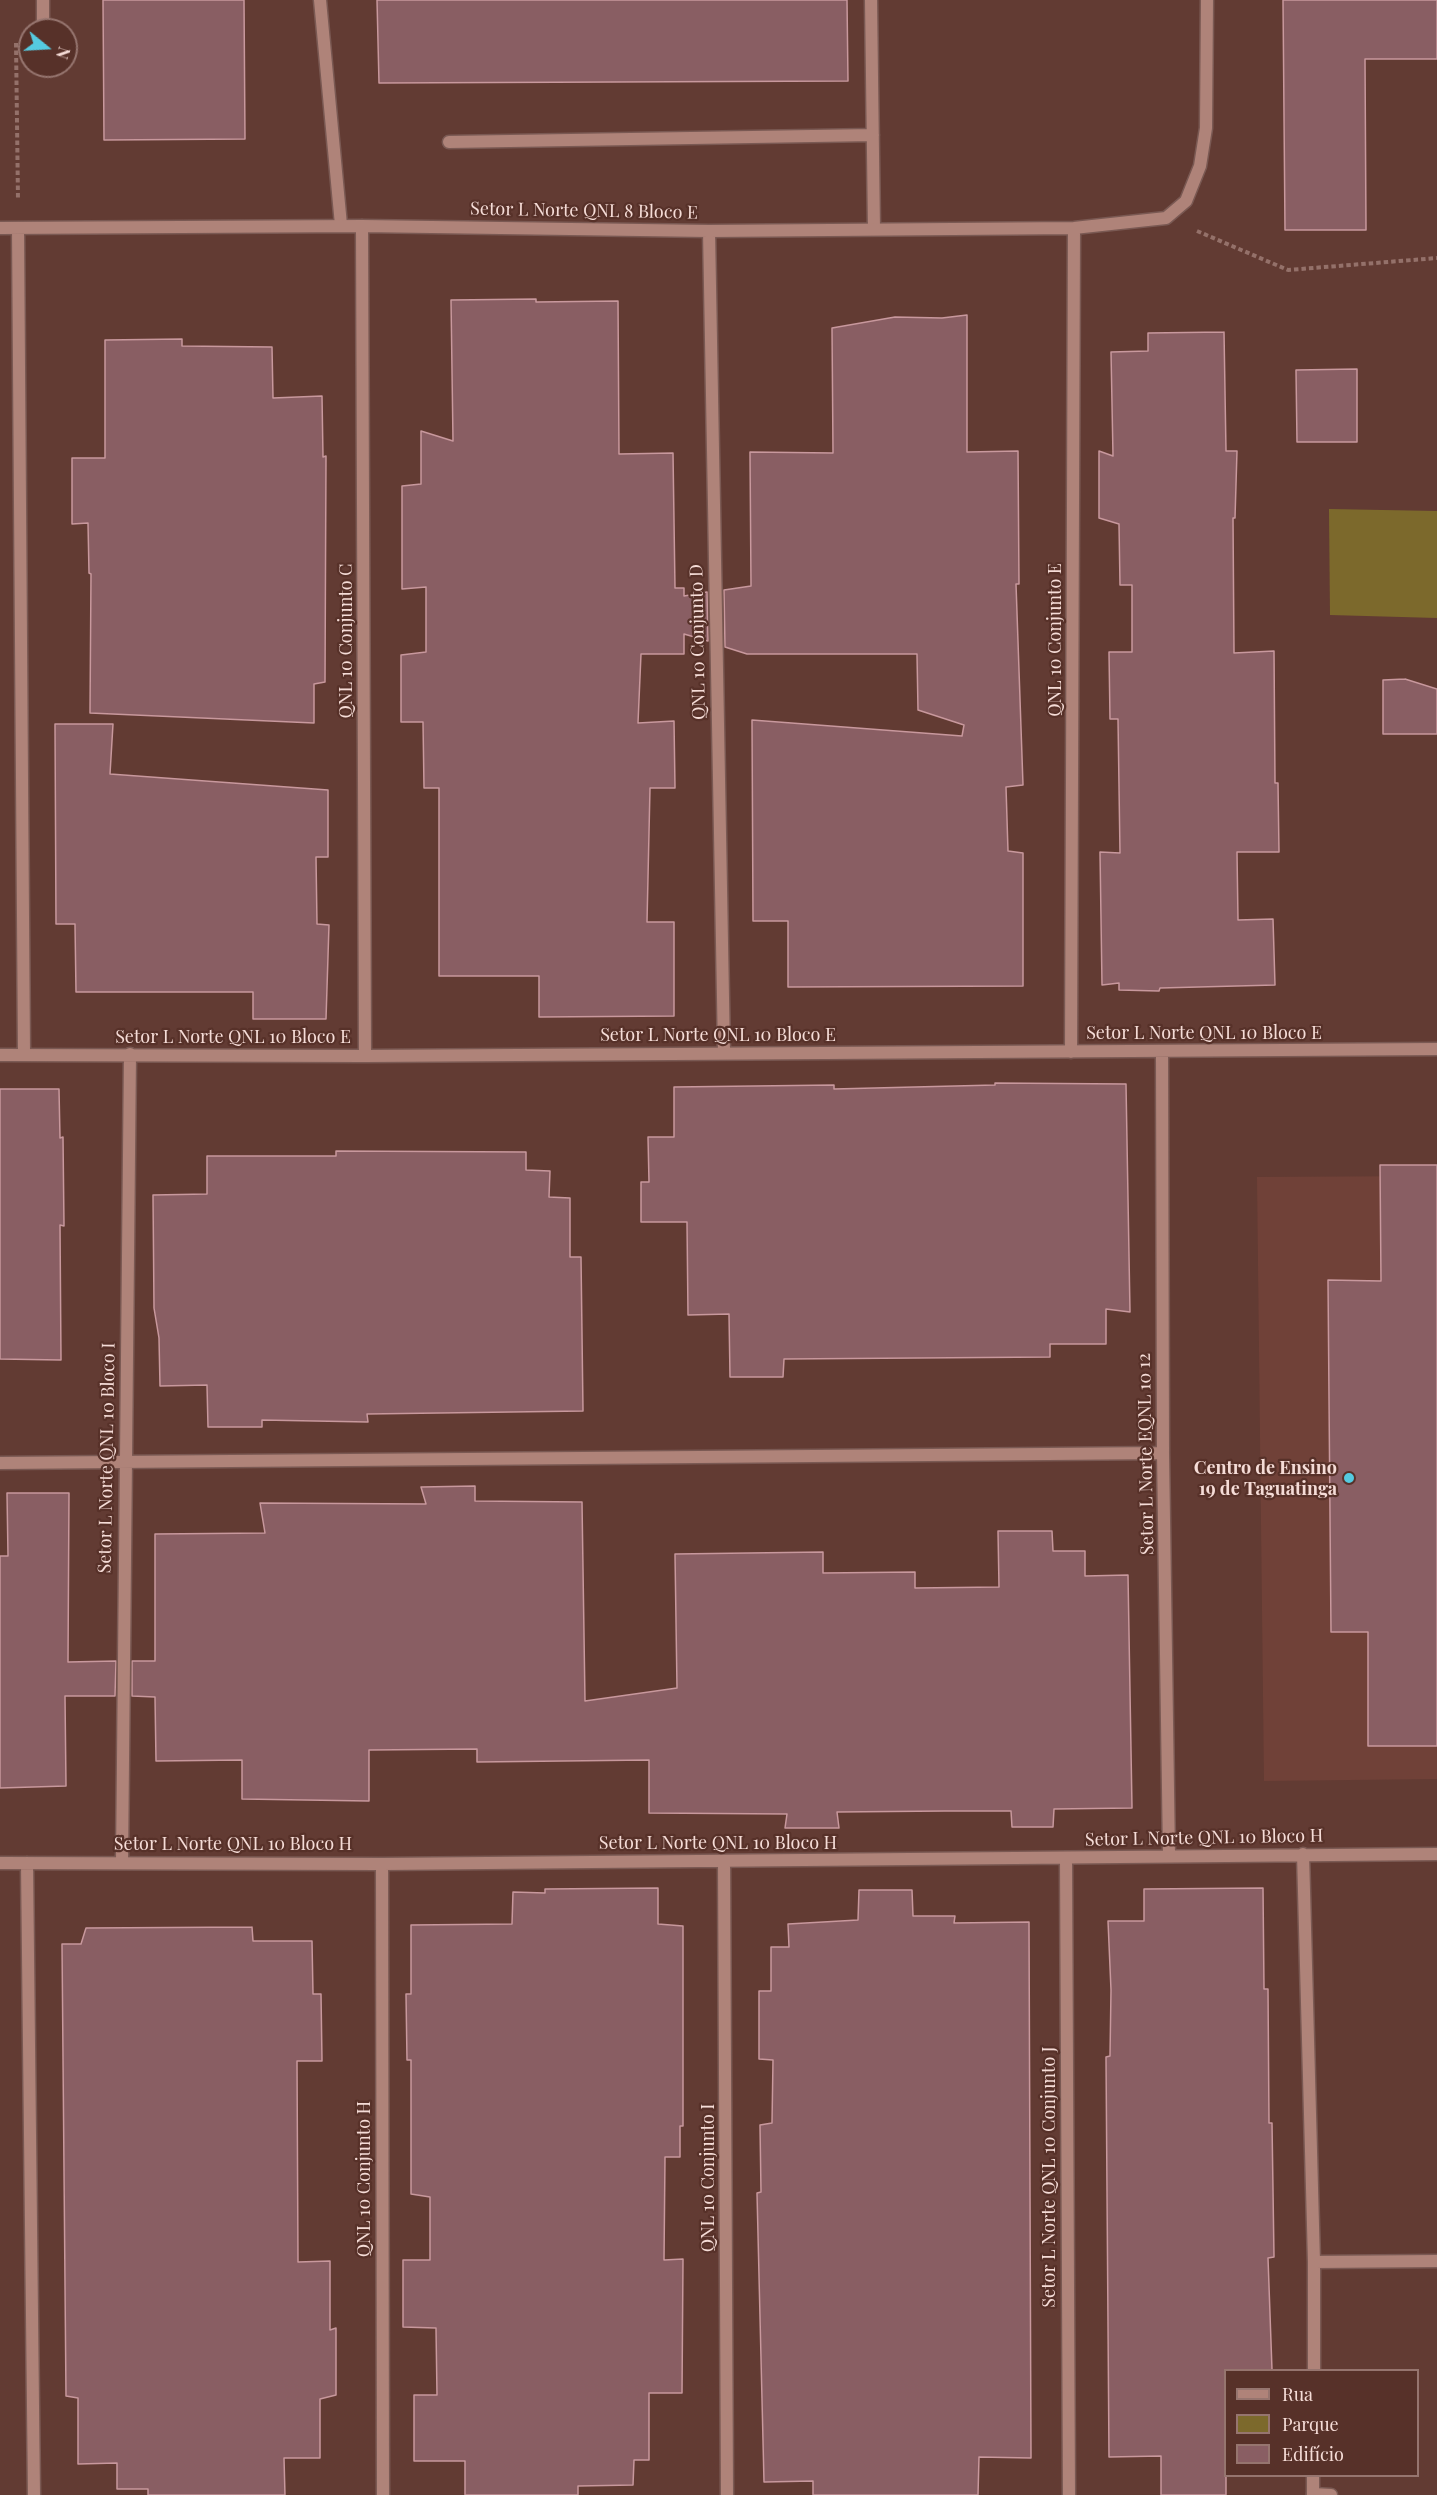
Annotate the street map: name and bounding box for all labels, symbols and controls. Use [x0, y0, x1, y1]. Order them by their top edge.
north arrow [18, 18, 78, 78]
text: N [52, 44, 75, 62]
street label: Setor L Norte QNL 8 Bloco E [470, 198, 698, 224]
street label: QNL 10 Conjunto C [335, 563, 357, 719]
street label: QNL 10 Conjunto E [1044, 563, 1066, 717]
street label: QNL 10 Conjunto D [686, 564, 710, 720]
street label: Setor L Norte QNL 10 Bloco E [1086, 1022, 1322, 1044]
street label: Setor L Norte QNL 10 Bloco E [600, 1024, 836, 1046]
street label: Setor L Norte QNL 10 Bloco E [115, 1026, 351, 1048]
street label: Setor L Norte QNL 10 Bloco I [94, 1342, 120, 1574]
street label: Setor L Norte EQNL 10 12 [1133, 1353, 1159, 1555]
place label: Centro de Ensino 19 de Taguatinga [1194, 1457, 1337, 1500]
marker: Centro de Ensino 19 de Taguatinga [1342, 1471, 1356, 1485]
street label: Setor L Norte QNL 10 Bloco H [1085, 1825, 1323, 1851]
street label: Setor L Norte QNL 10 Bloco H [599, 1832, 837, 1854]
street label: Setor L Norte QNL 10 Bloco H [114, 1833, 352, 1855]
street label: Setor L Norte QNL 10 Conjunto J [1038, 2046, 1060, 2308]
street label: QNL 10 Conjunto H [353, 2101, 375, 2257]
street label: QNL 10 Conjunto I [697, 2104, 719, 2252]
legend [1224, 2369, 1419, 2477]
text: Rua [1282, 2382, 1313, 2406]
text: Parque [1282, 2412, 1339, 2436]
text: Edifício [1282, 2442, 1344, 2466]

